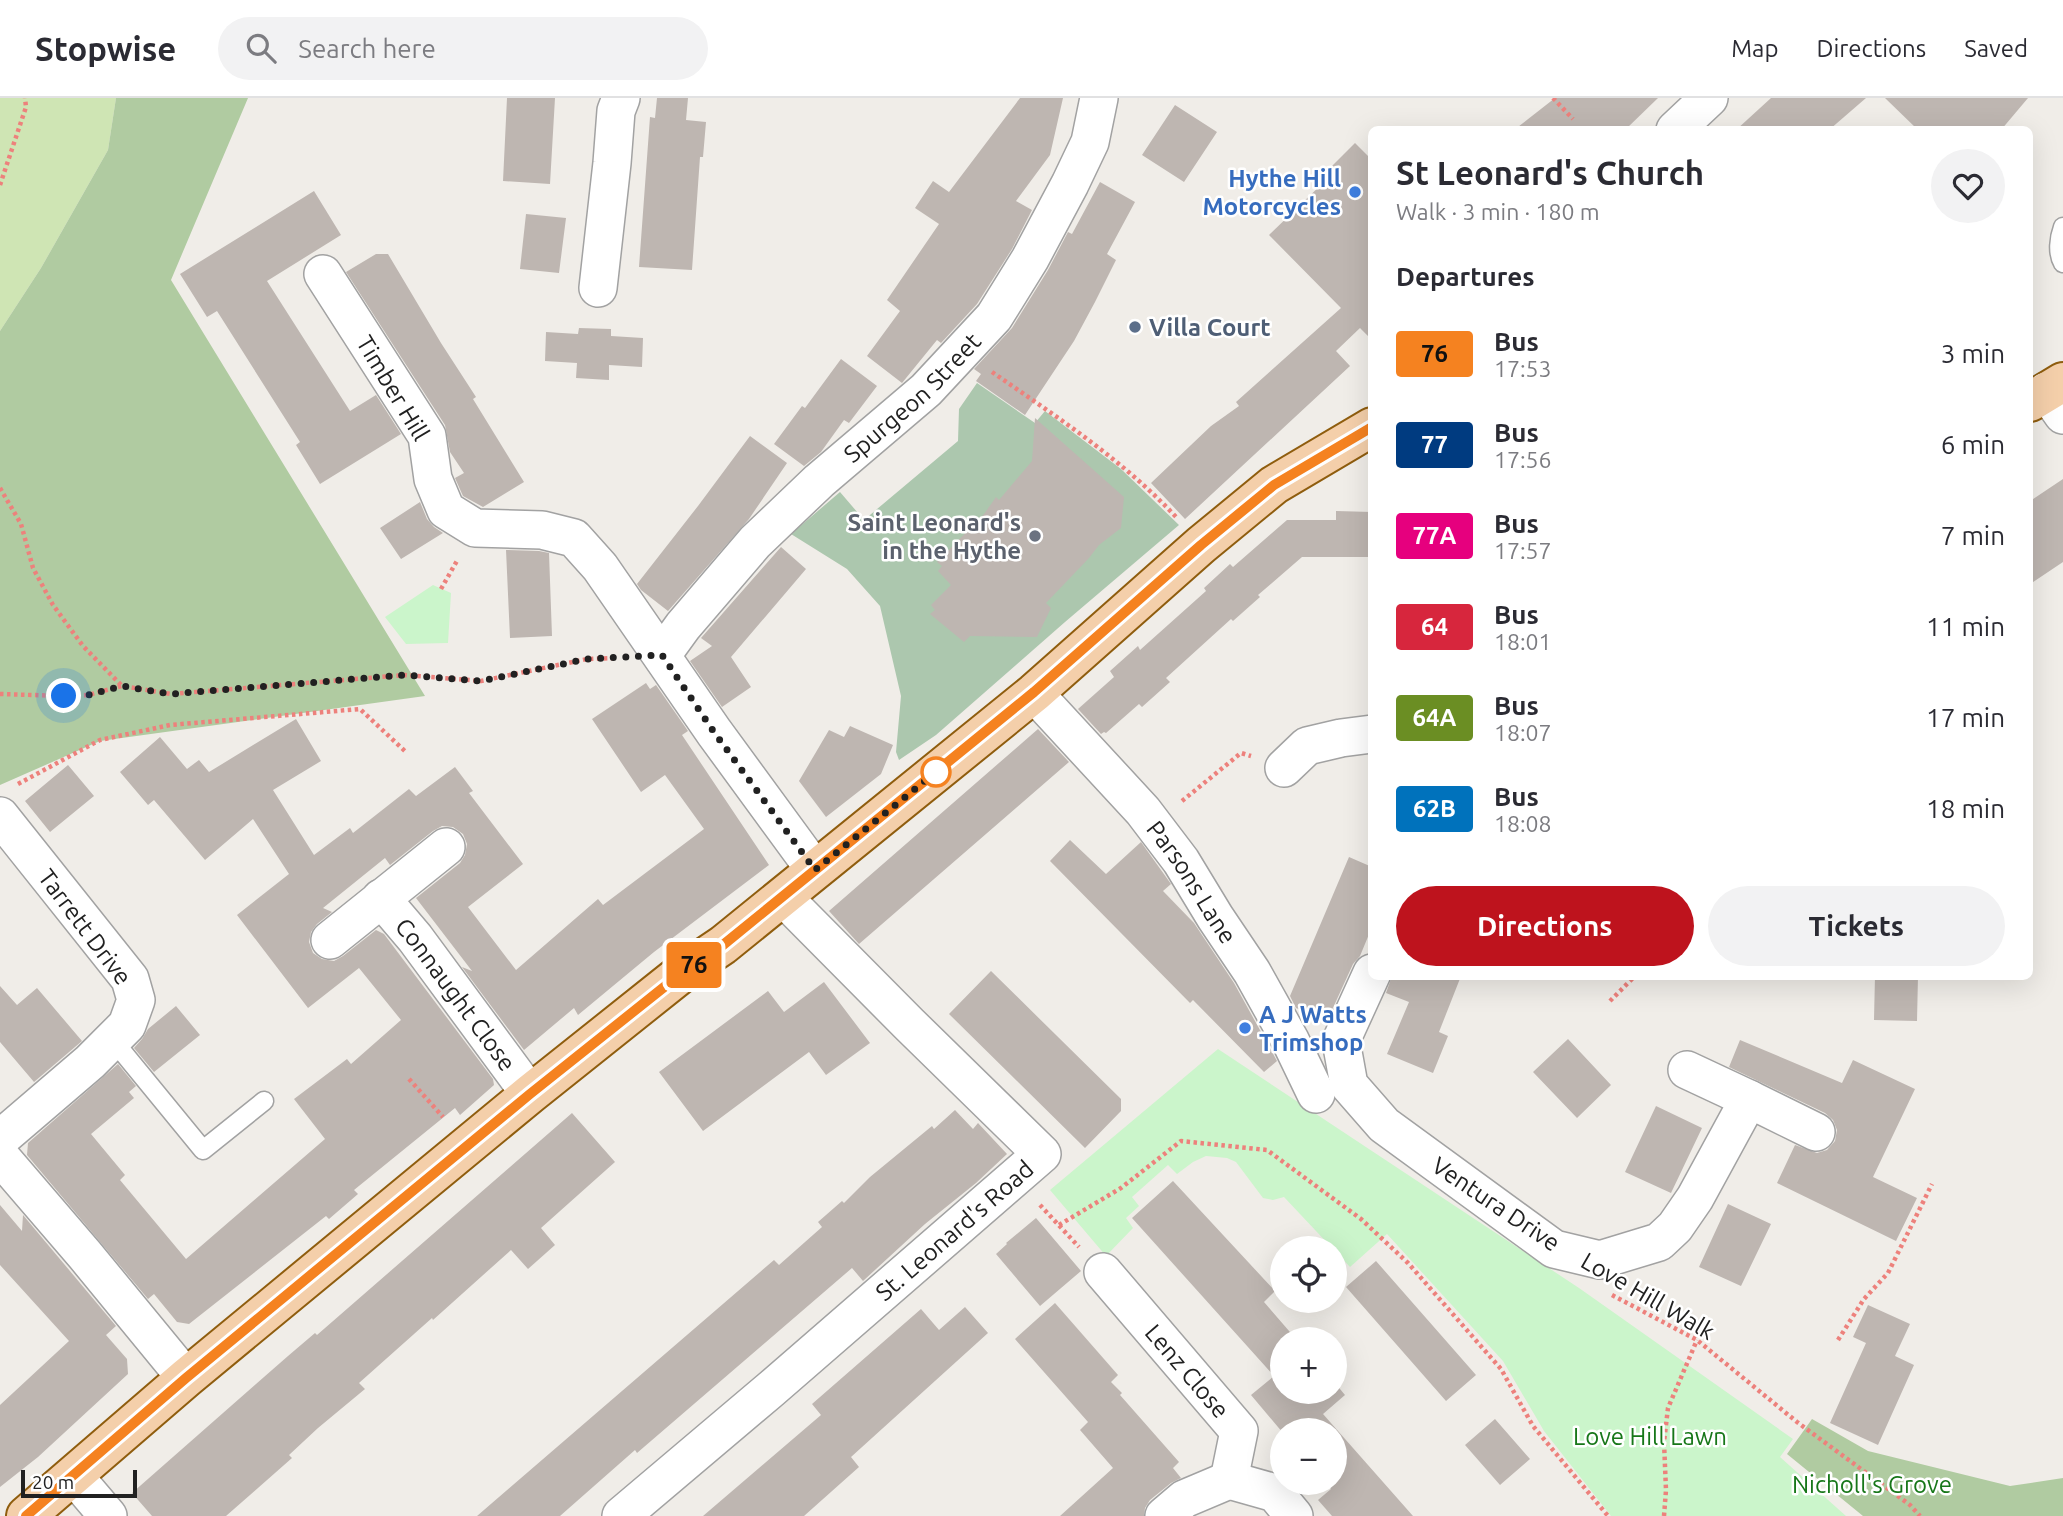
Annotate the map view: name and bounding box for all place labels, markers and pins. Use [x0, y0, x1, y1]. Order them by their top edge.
place label: Hythe Hill Motorcycles [1202, 165, 1341, 220]
marker: Hythe Hill Motorcycles [1347, 184, 1363, 200]
place label: Villa Court [1149, 314, 1271, 341]
marker: Villa Court [1127, 319, 1143, 335]
place label: Saint Leonard's in the Hythe [848, 509, 1021, 564]
marker: Saint Leonard's in the Hythe [1027, 528, 1043, 544]
unlabelled marker [921, 757, 951, 787]
place label: A J Watts Trimshop [1259, 1001, 1367, 1056]
marker: A J Watts Trimshop [1237, 1020, 1253, 1036]

